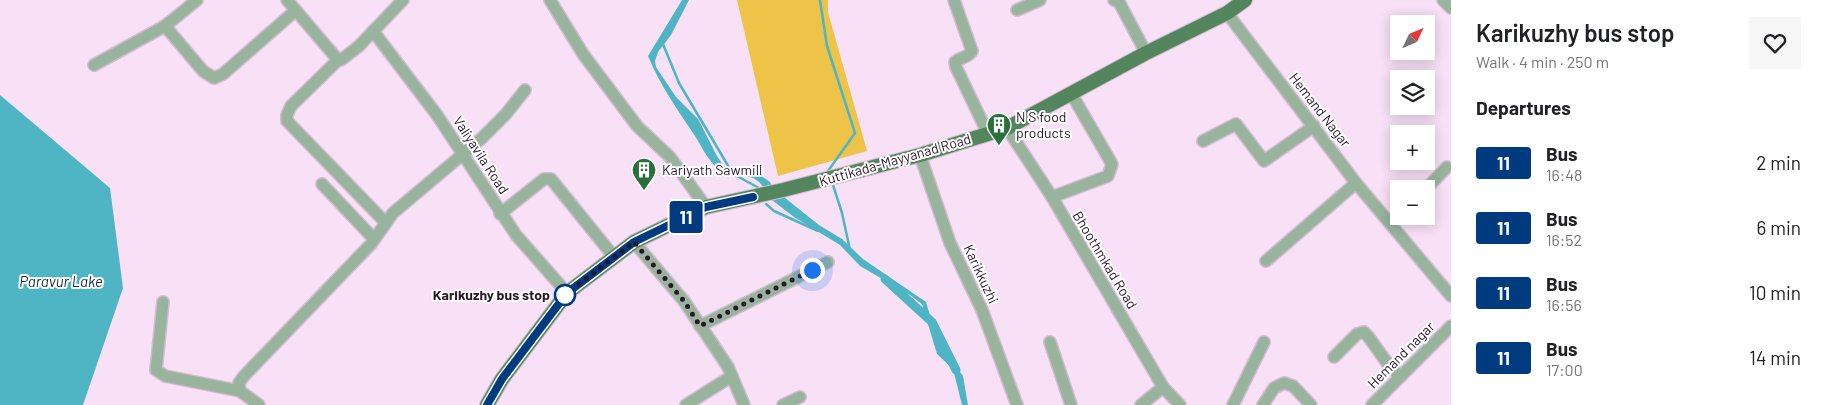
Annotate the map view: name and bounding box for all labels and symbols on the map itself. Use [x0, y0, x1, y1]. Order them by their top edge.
north arrow [1390, 15, 1435, 60]
street label: Hemand Nagar [1286, 69, 1355, 150]
place label: N S food products [1016, 108, 1071, 141]
building icon: N S food products [986, 112, 1012, 146]
street label: Valiyavila Road [450, 113, 513, 197]
street label: Kuttikada-Mayyanad Road [817, 130, 973, 189]
building icon: Kariyath Sawmill [631, 157, 657, 191]
place label: Kariyath Sawmill [662, 161, 762, 178]
line badge: 11 [664, 201, 708, 233]
street label: Bhoothmkad Road [1070, 208, 1141, 312]
street label: Karikkuzhi [960, 242, 1003, 306]
your location [800, 258, 825, 283]
water label: Paravur Lake [19, 272, 103, 290]
marker: Karikuzhy bus stop [554, 284, 576, 306]
place label: Karikuzhy bus stop [433, 286, 550, 303]
street label: Hemand nagar [1364, 318, 1438, 392]

